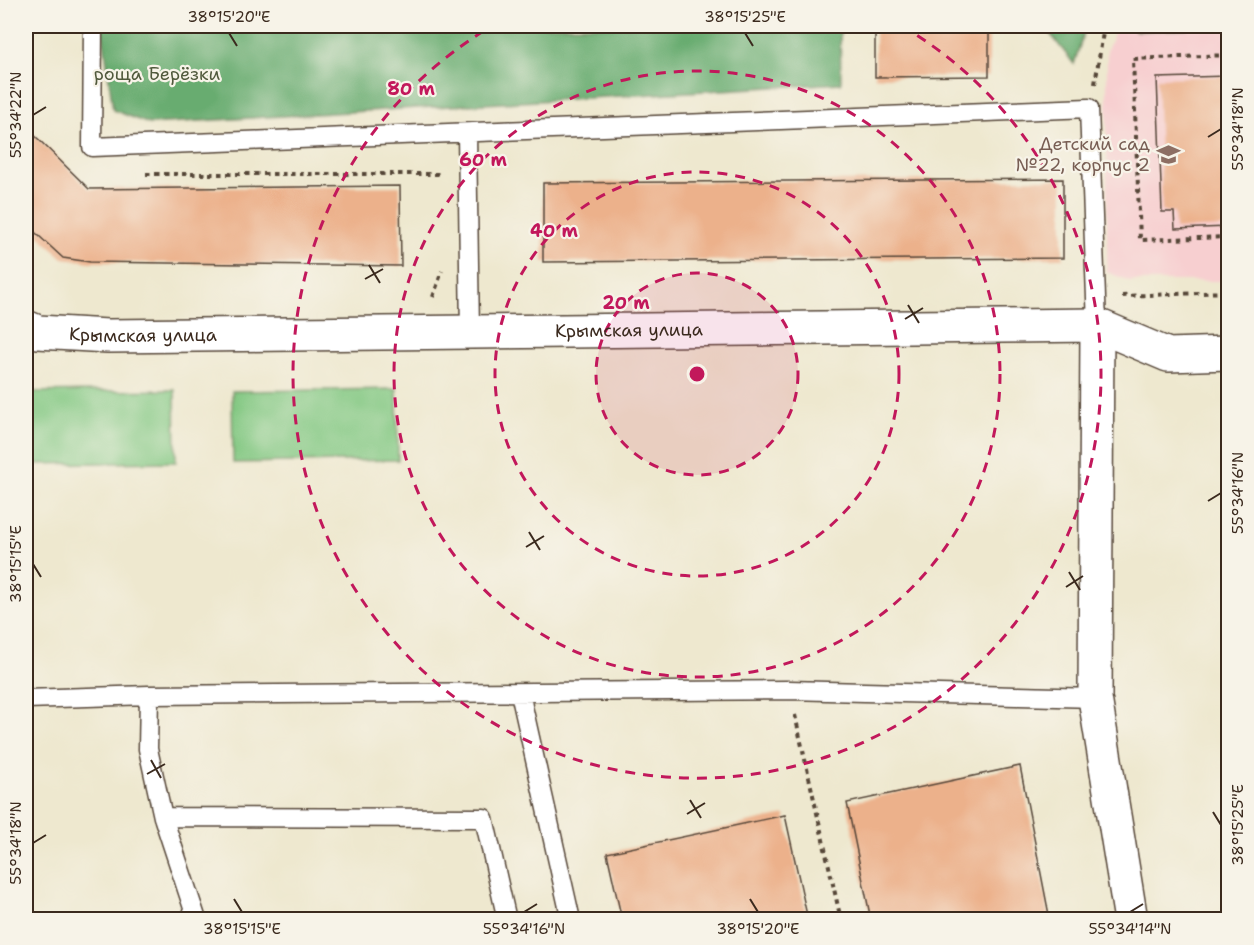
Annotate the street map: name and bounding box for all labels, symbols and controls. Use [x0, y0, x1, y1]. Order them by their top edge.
text: 38°15'20"E [188, 7, 270, 27]
text: 38°15'25"E [704, 7, 786, 27]
park label: роща Берёзки [94, 62, 220, 86]
text: 55°34'22"N [6, 72, 26, 158]
text: 80 m [387, 77, 435, 101]
text: 55°34'18"N [1228, 87, 1248, 171]
place label: Детский сад №22, корпус 2 [1016, 132, 1151, 177]
school or university icon: Детский сад №22, корпус 2 [1155, 141, 1181, 167]
text: 60 m [459, 148, 507, 172]
text: 40 m [530, 219, 578, 243]
text: 20 m [602, 291, 650, 315]
street label: Крымская улица [555, 317, 703, 343]
street label: Крымская улица [68, 322, 217, 348]
centre of rings [687, 364, 707, 384]
text: 55°34'16"N [1228, 452, 1248, 534]
text: 38°15'15"E [6, 525, 26, 603]
text: 38°15'25"E [1228, 784, 1248, 866]
text: 55°34'18"N [6, 801, 26, 885]
text: 38°15'15"E [203, 919, 281, 939]
text: 55°34'16"N [483, 919, 565, 939]
text: 38°15'20"E [717, 919, 799, 939]
text: 55°34'14"N [1089, 919, 1171, 939]

